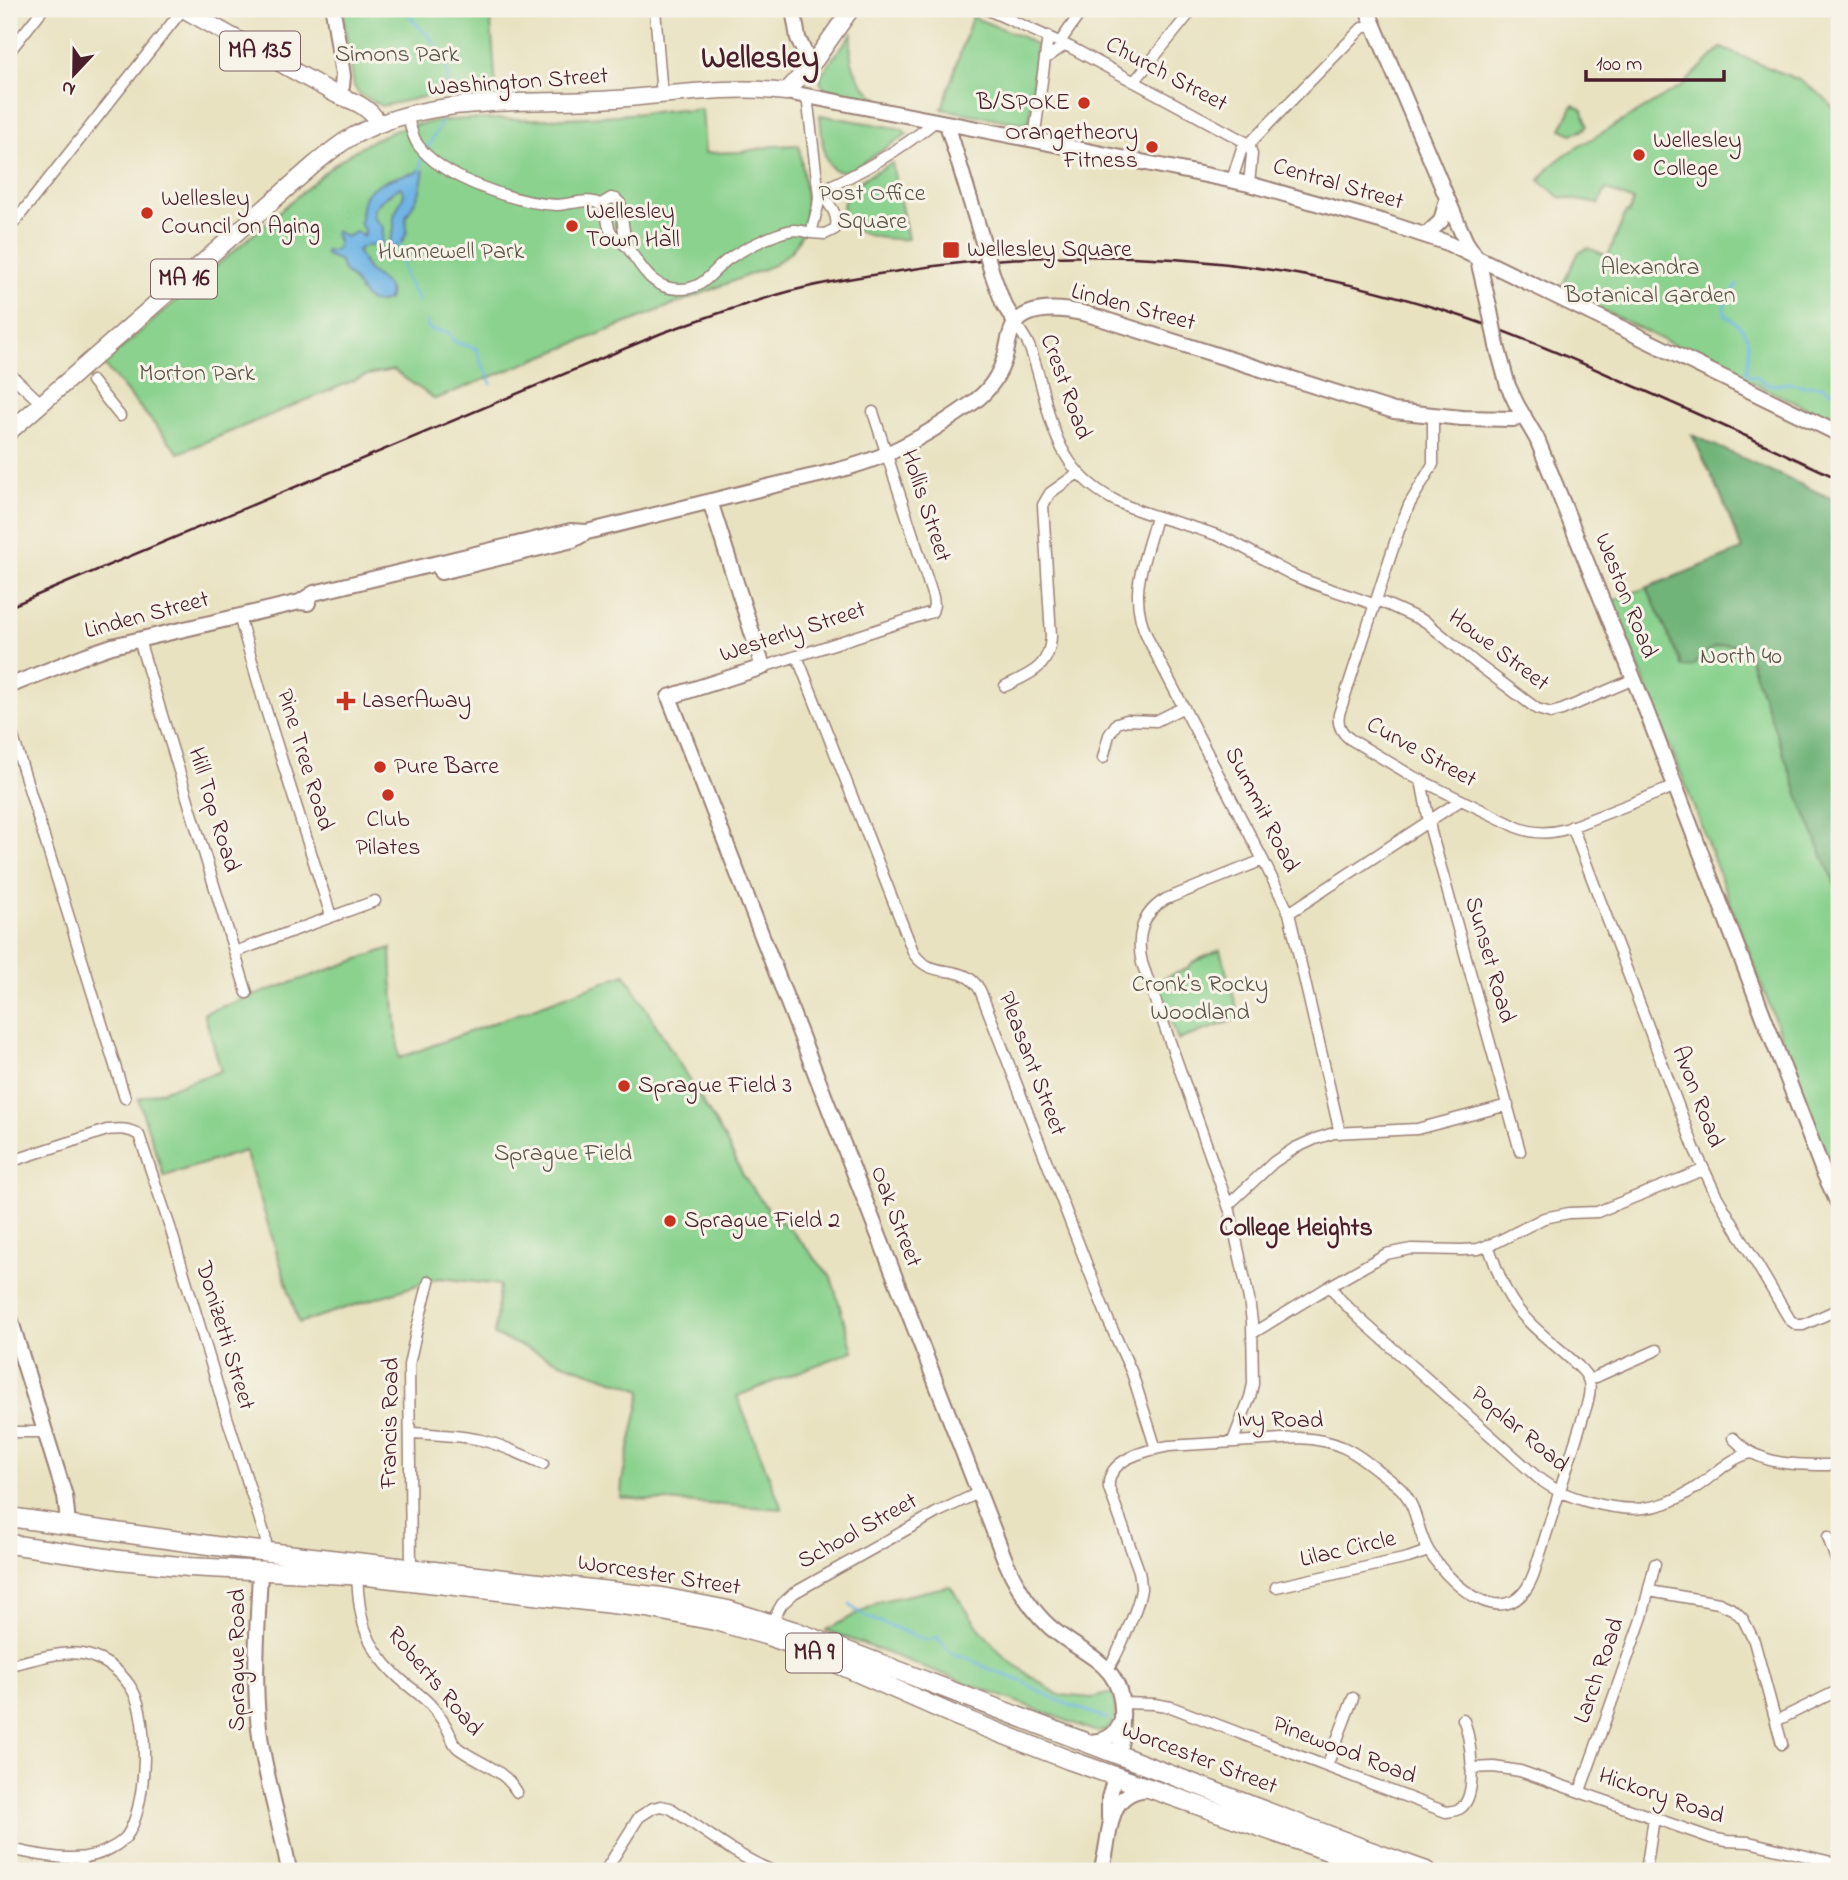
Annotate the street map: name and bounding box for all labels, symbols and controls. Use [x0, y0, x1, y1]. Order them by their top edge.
street label: Church Street [1099, 28, 1233, 122]
road number: MA 135 [220, 32, 300, 70]
district label: Wellesley [701, 36, 819, 84]
north arrow [38, 38, 108, 108]
park label: Simons Park [335, 38, 460, 73]
scale bar [1586, 38, 1724, 82]
text: 100 m [1596, 50, 1642, 80]
street label: Washington Street [427, 59, 609, 107]
text: N [57, 72, 80, 102]
place label: B/SPOKE [976, 86, 1070, 121]
marker: B/SPOKE [1076, 95, 1092, 111]
place label: Orangetheory Fitness [1005, 116, 1138, 179]
place label: Wellesley College [1653, 124, 1742, 187]
marker: Orangetheory Fitness [1144, 139, 1160, 155]
marker: Wellesley College [1631, 147, 1647, 163]
street label: Central Street [1268, 150, 1408, 220]
park label: Post Office Square [819, 177, 926, 240]
place label: Wellesley Council on Aging [161, 182, 320, 245]
place label: Wellesley Town Hall [586, 195, 680, 258]
marker: Wellesley Council on Aging [139, 205, 155, 221]
marker: Wellesley Town Hall [564, 218, 580, 234]
place label: Wellesley Square [967, 233, 1132, 269]
park label: Hunnewell Park [378, 235, 524, 270]
marker: Wellesley Square [941, 240, 961, 260]
park label: Alexandra Botanical Garden [1564, 251, 1735, 314]
road number: MA 16 [151, 260, 217, 298]
street label: Linden Street [1067, 275, 1199, 341]
street label: Crest Road [1030, 329, 1100, 445]
park label: Morton Park [139, 357, 256, 392]
street label: Hollis Street [890, 445, 960, 567]
street label: Weston Road [1584, 528, 1666, 664]
street label: Linden Street [81, 583, 213, 649]
street label: Westerly Street [715, 593, 871, 674]
street label: Howe Street [1440, 601, 1556, 701]
park label: North 40 [1700, 640, 1782, 675]
place label: LaserAway [362, 684, 471, 720]
street label: Pine Tree Road [266, 685, 342, 836]
marker: LaserAway [336, 691, 356, 711]
street label: Curve Street [1359, 708, 1483, 798]
street label: Summit Road [1214, 741, 1308, 879]
street label: Hill Top Road [177, 743, 249, 877]
place label: Pure Barre [394, 750, 499, 785]
marker: Pure Barre [372, 759, 388, 775]
marker: Club Pilates [380, 787, 396, 803]
place label: Club Pilates [356, 803, 420, 866]
street label: Sunset Road [1454, 893, 1524, 1028]
park label: Cronk's Rocky Woodland [1132, 968, 1268, 1031]
street label: Pleasant Street [987, 987, 1075, 1141]
street label: Avon Road [1662, 1041, 1733, 1153]
place label: Sprague Field 3 [638, 1069, 792, 1104]
marker: Sprague Field 3 [616, 1078, 632, 1094]
park label: Sprague Field [494, 1137, 633, 1172]
street label: Oak Street [860, 1161, 930, 1273]
place label: Sprague Field 2 [684, 1204, 840, 1239]
district label: College Heights [1219, 1210, 1373, 1249]
marker: Sprague Field 2 [662, 1213, 678, 1229]
street label: Donizetti Street [184, 1256, 263, 1415]
street label: Francis Road [372, 1357, 410, 1490]
street label: Poplar Road [1462, 1378, 1577, 1482]
street label: Ivy Road [1236, 1403, 1324, 1440]
street label: School Street [792, 1485, 924, 1579]
street label: Lilac Circle [1297, 1522, 1400, 1578]
street label: Worcester Street [575, 1546, 743, 1606]
street label: Sprague Road [221, 1588, 256, 1731]
street label: Larch Road [1566, 1613, 1635, 1728]
street label: Roberts Road [377, 1619, 491, 1745]
road number: MA 9 [786, 1634, 842, 1672]
street label: Pinewood Road [1267, 1708, 1421, 1795]
street label: Worcester Street [1116, 1713, 1282, 1805]
street label: Hickory Road [1593, 1759, 1729, 1836]

